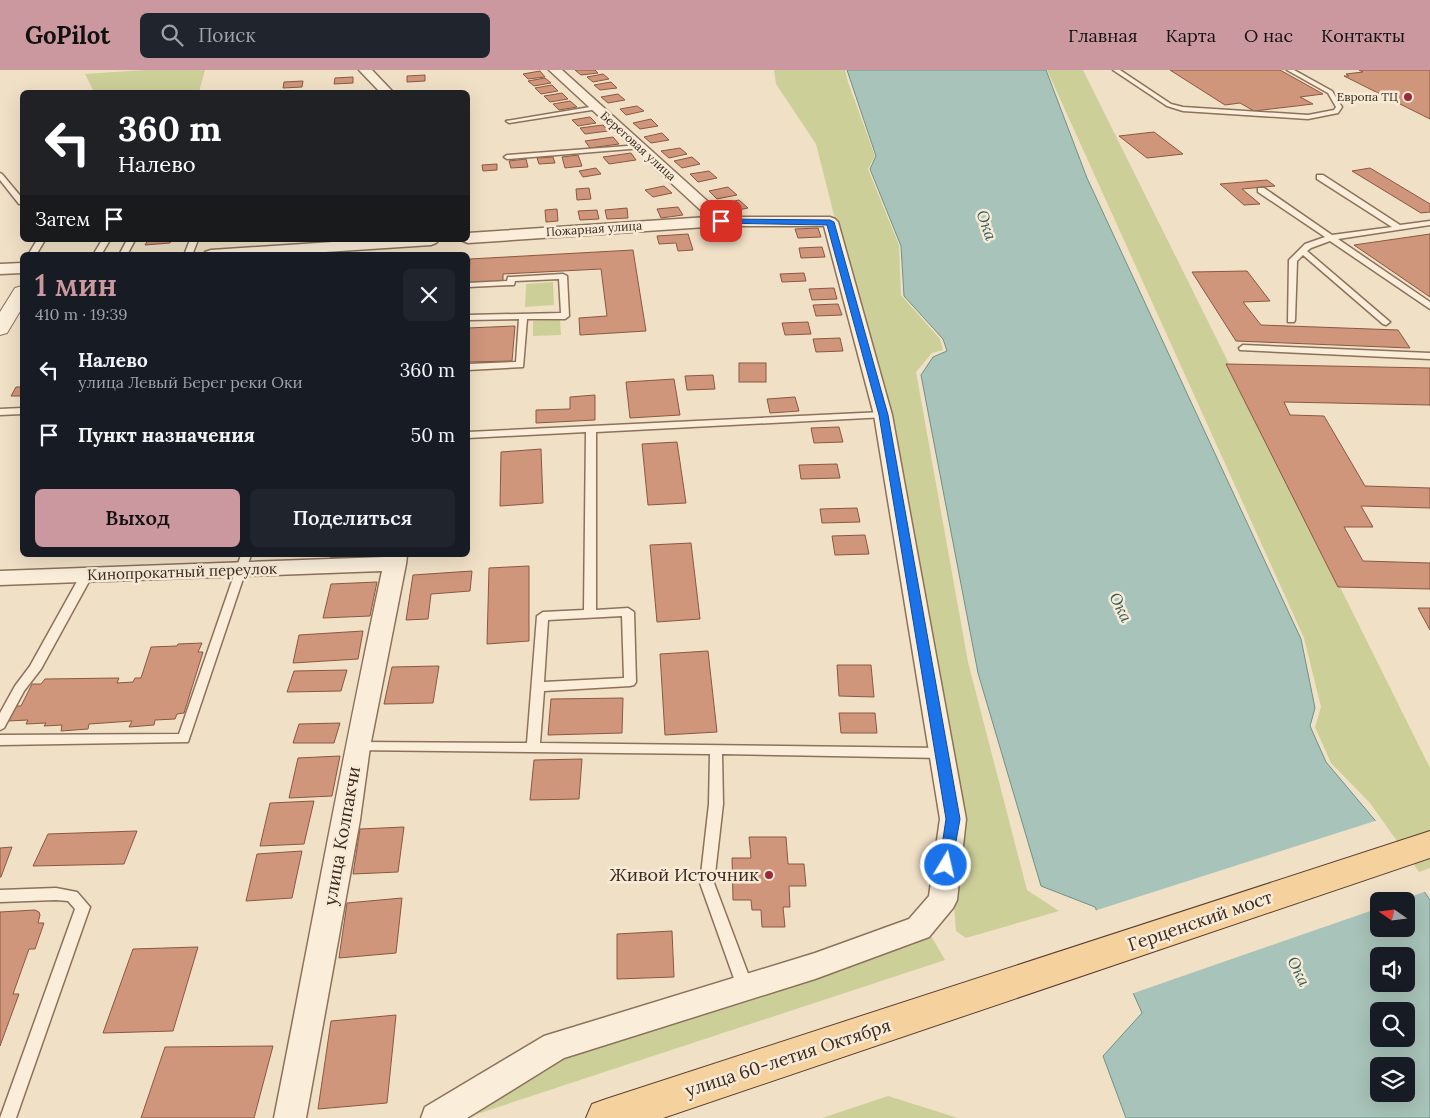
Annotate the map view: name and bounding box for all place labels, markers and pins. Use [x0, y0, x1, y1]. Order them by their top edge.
place label: Европа ТЦ [1337, 89, 1398, 104]
marker: Европа ТЦ [1402, 91, 1414, 103]
pin [700, 200, 742, 242]
place label: Живой Источник [609, 863, 759, 886]
marker: Живой Источник [763, 869, 775, 881]

